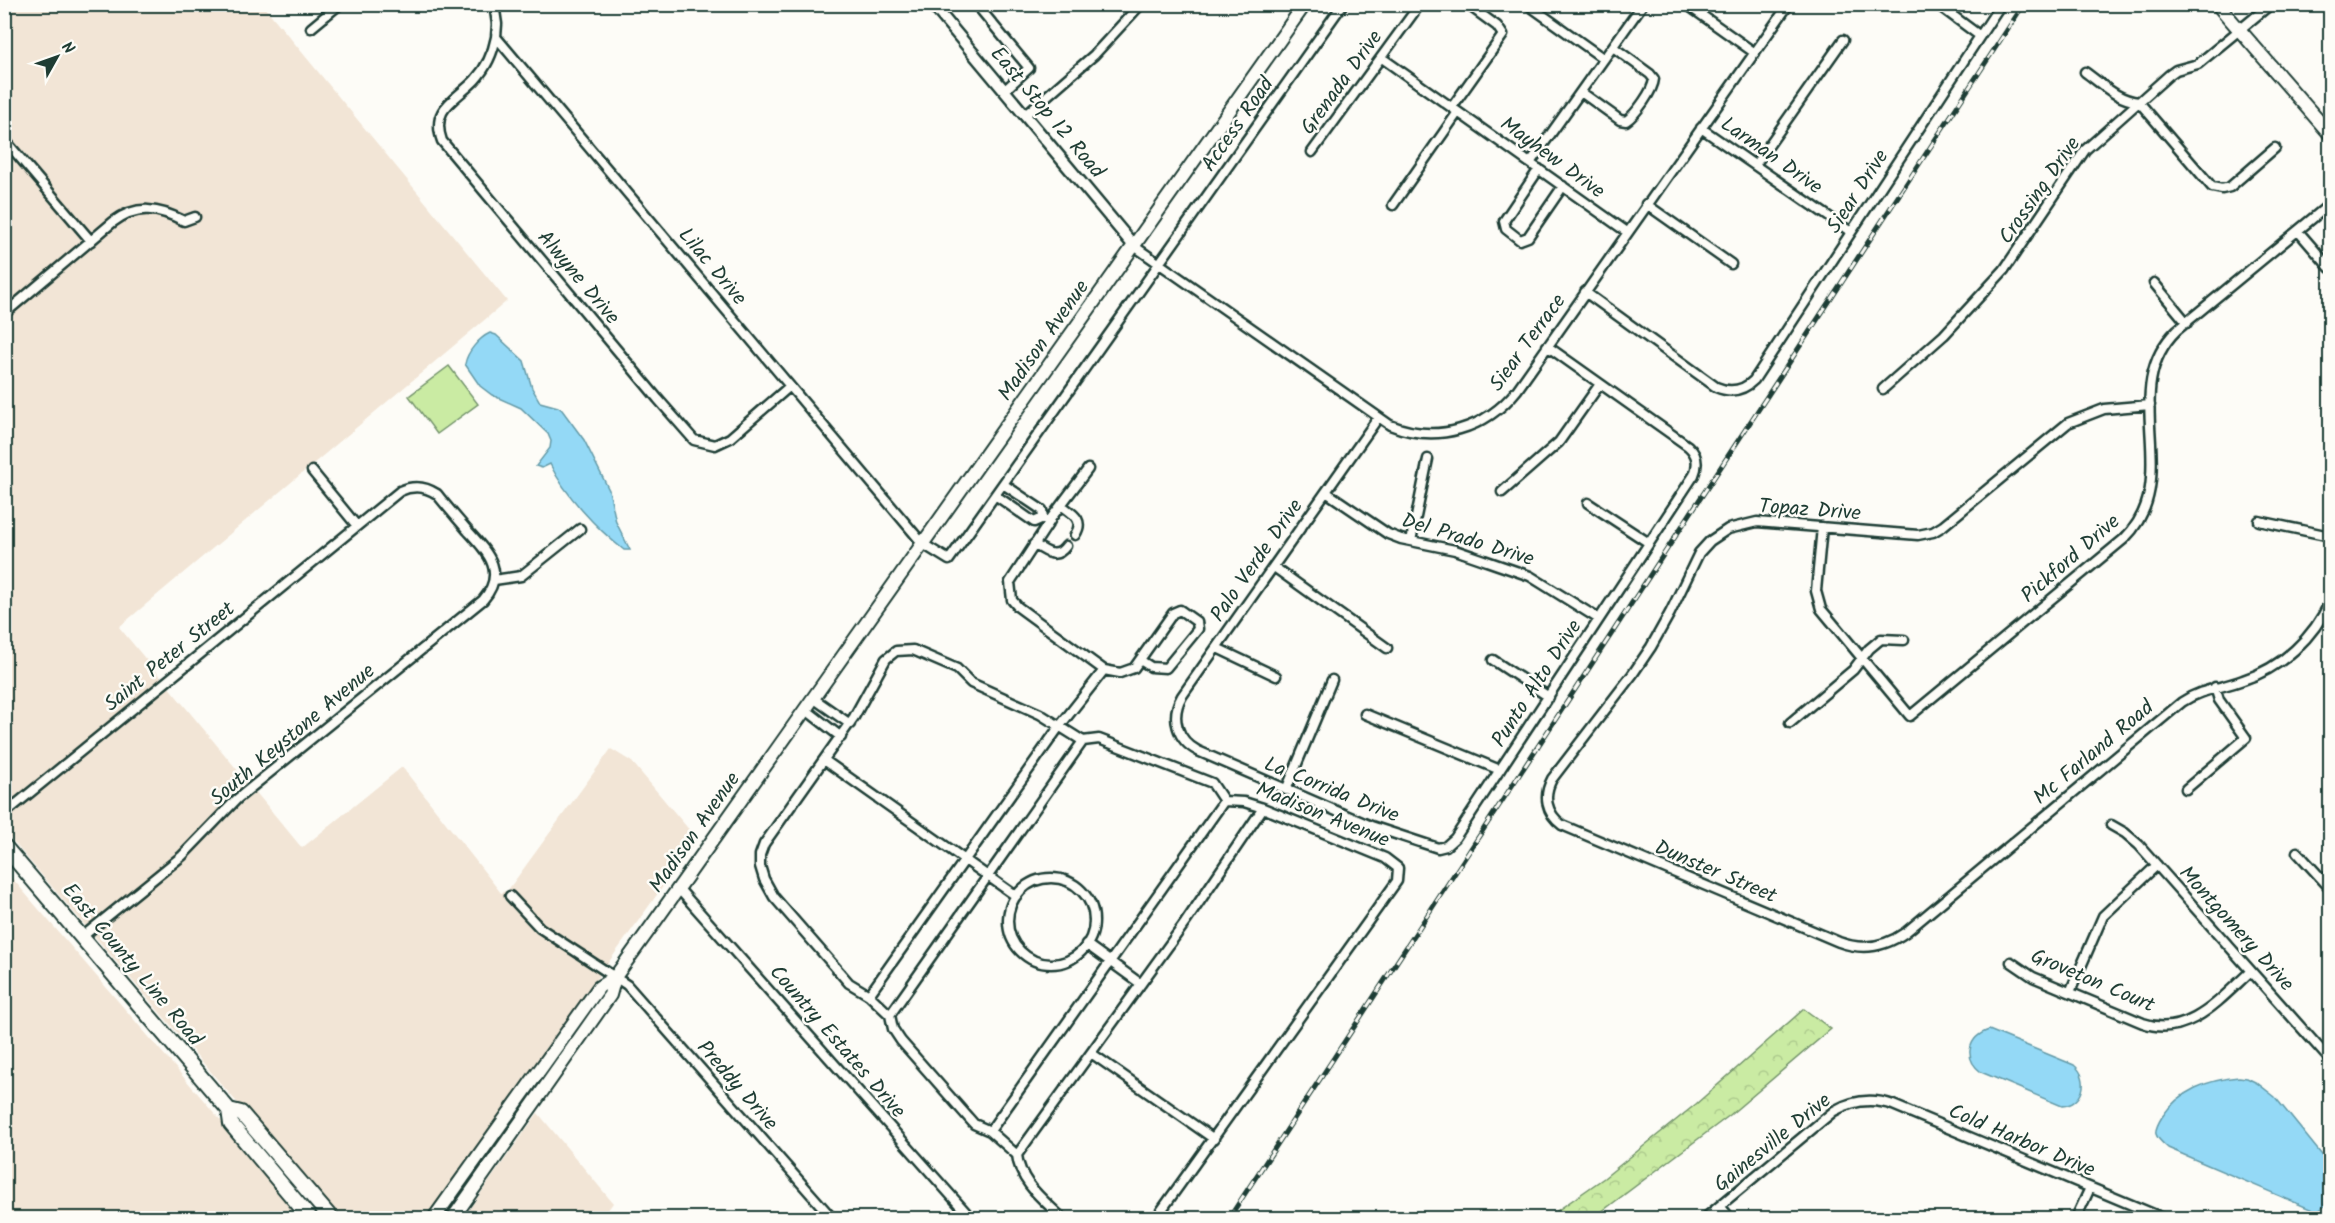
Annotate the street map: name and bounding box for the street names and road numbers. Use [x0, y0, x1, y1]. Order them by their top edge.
street label: Grenada Drive [1293, 23, 1392, 142]
street label: East Stop 12 Road [981, 39, 1113, 187]
street label: Access Road [1193, 70, 1283, 179]
street label: Mayhew Drive [1493, 109, 1612, 208]
street label: Larman Drive [1713, 109, 1829, 204]
street label: Crossing Drive [1991, 130, 2090, 252]
street label: Siear Drive [1819, 143, 1898, 240]
street label: Lilac Drive [669, 221, 755, 314]
street label: Alwyne Drive [528, 223, 628, 333]
street label: Madison Avenue [990, 273, 1099, 408]
street label: Siear Terrace [1481, 287, 1575, 399]
street label: Topaz Drive [1758, 490, 1863, 531]
street label: Palo Verde Drive [1202, 492, 1312, 629]
street label: Del Prado Drive [1397, 505, 1538, 576]
street label: Pickford Drive [2014, 506, 2129, 612]
street label: Saint Peter Street [97, 593, 243, 721]
street label: Punto Alto Drive [1484, 613, 1591, 754]
street label: South Keystone Avenue [203, 655, 384, 815]
street label: Mc Farland Road [2026, 692, 2162, 814]
street label: La Corrida Drive [1259, 748, 1405, 833]
street label: Madison Avenue [641, 765, 750, 900]
street label: Madison Avenue [1251, 774, 1395, 857]
street label: Dunster Street [1649, 832, 1782, 913]
street label: Montgomery Drive [2170, 858, 2302, 1000]
street label: East County Line Road [53, 876, 211, 1055]
street label: Groveton Court [2025, 940, 2160, 1023]
street label: Country Estates Drive [761, 958, 914, 1127]
street label: Preddy Drive [688, 1033, 786, 1139]
street label: Gainesville Drive [1707, 1085, 1839, 1201]
street label: Cold Harbor Drive [1943, 1096, 2100, 1187]

